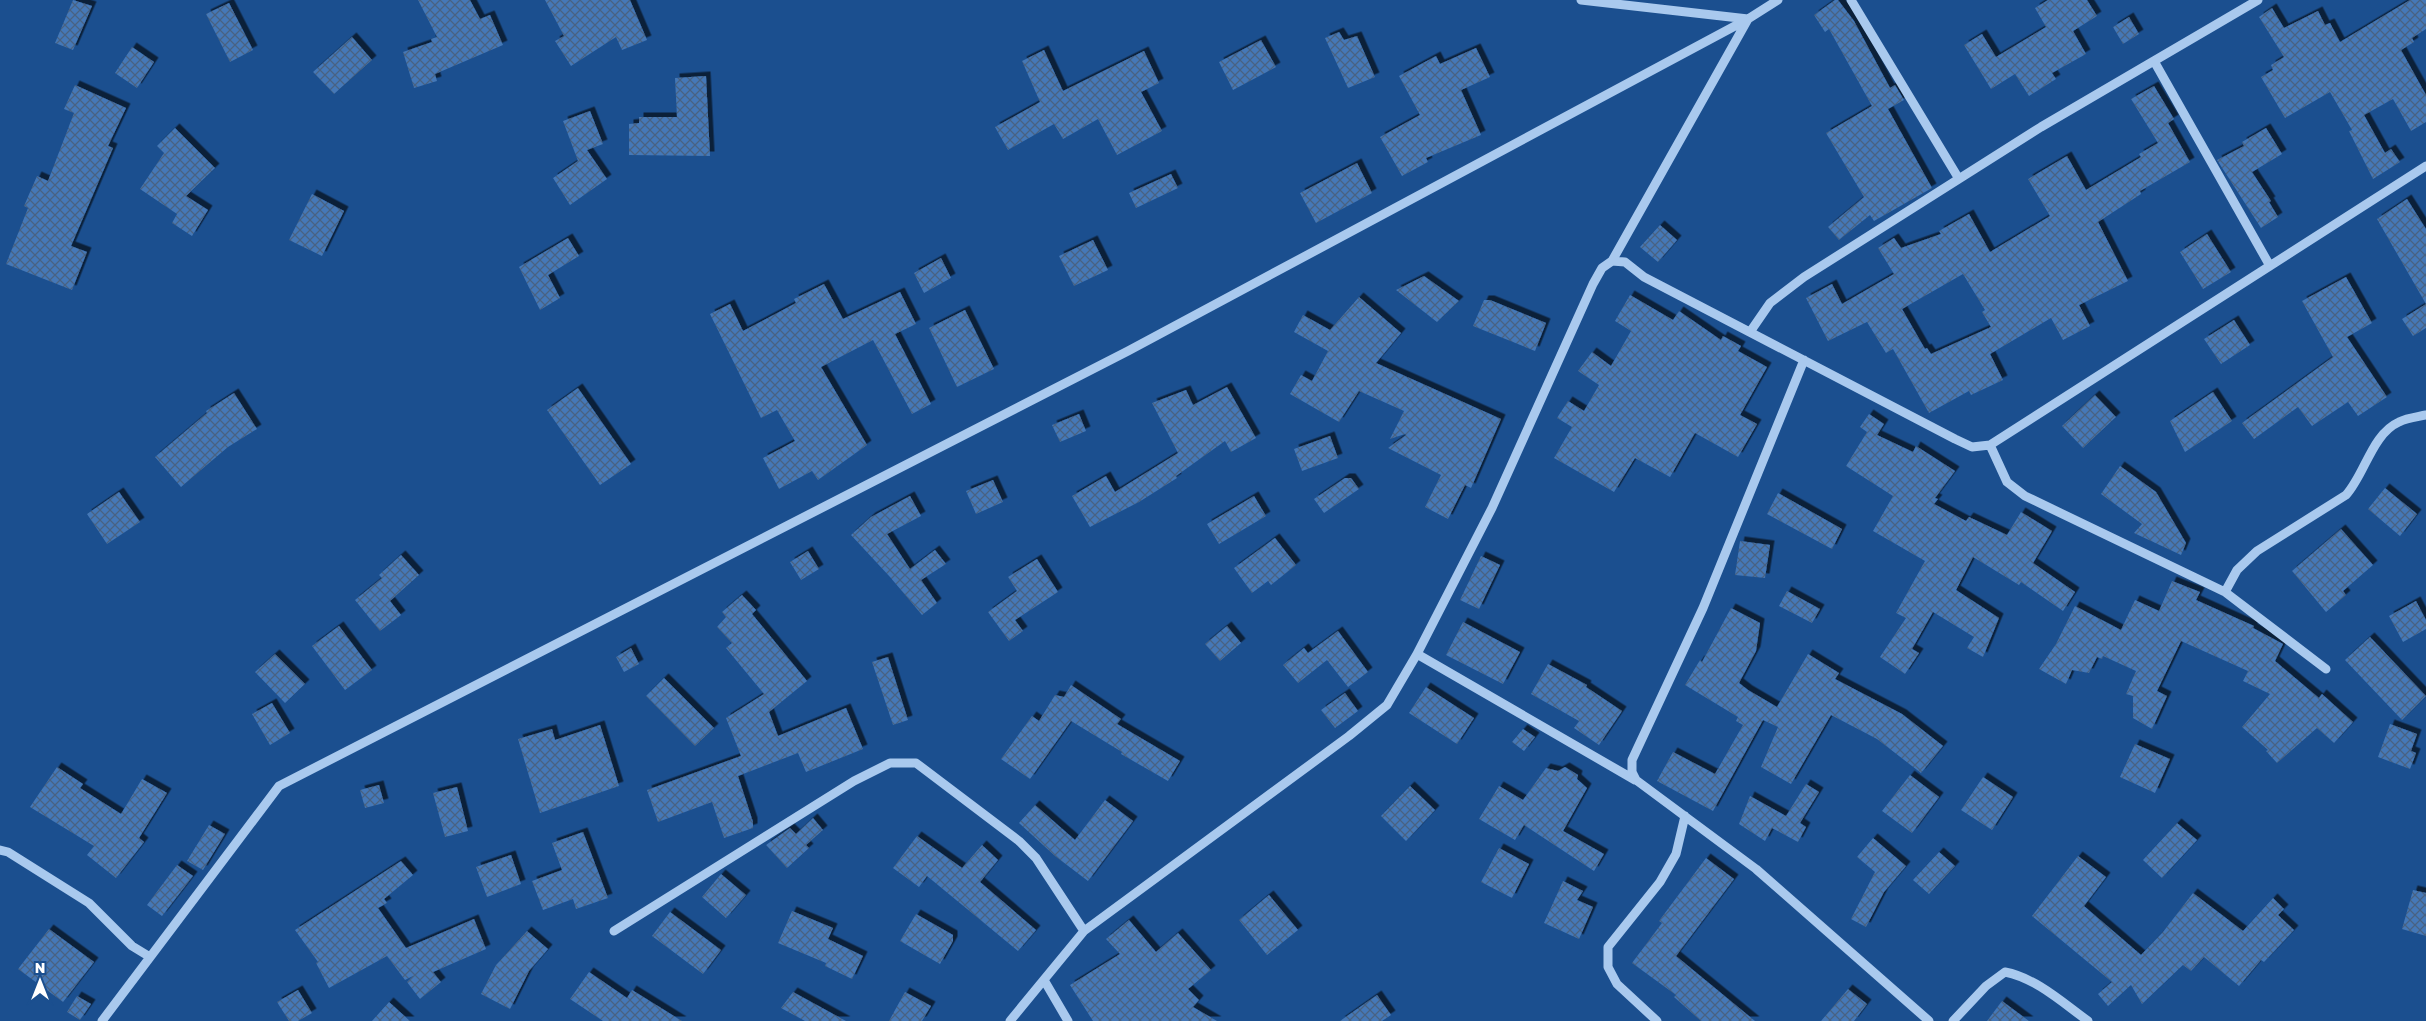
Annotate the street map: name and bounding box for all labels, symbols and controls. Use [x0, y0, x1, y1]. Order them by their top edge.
north arrow [15, 956, 65, 1006]
text: N [35, 959, 45, 976]

